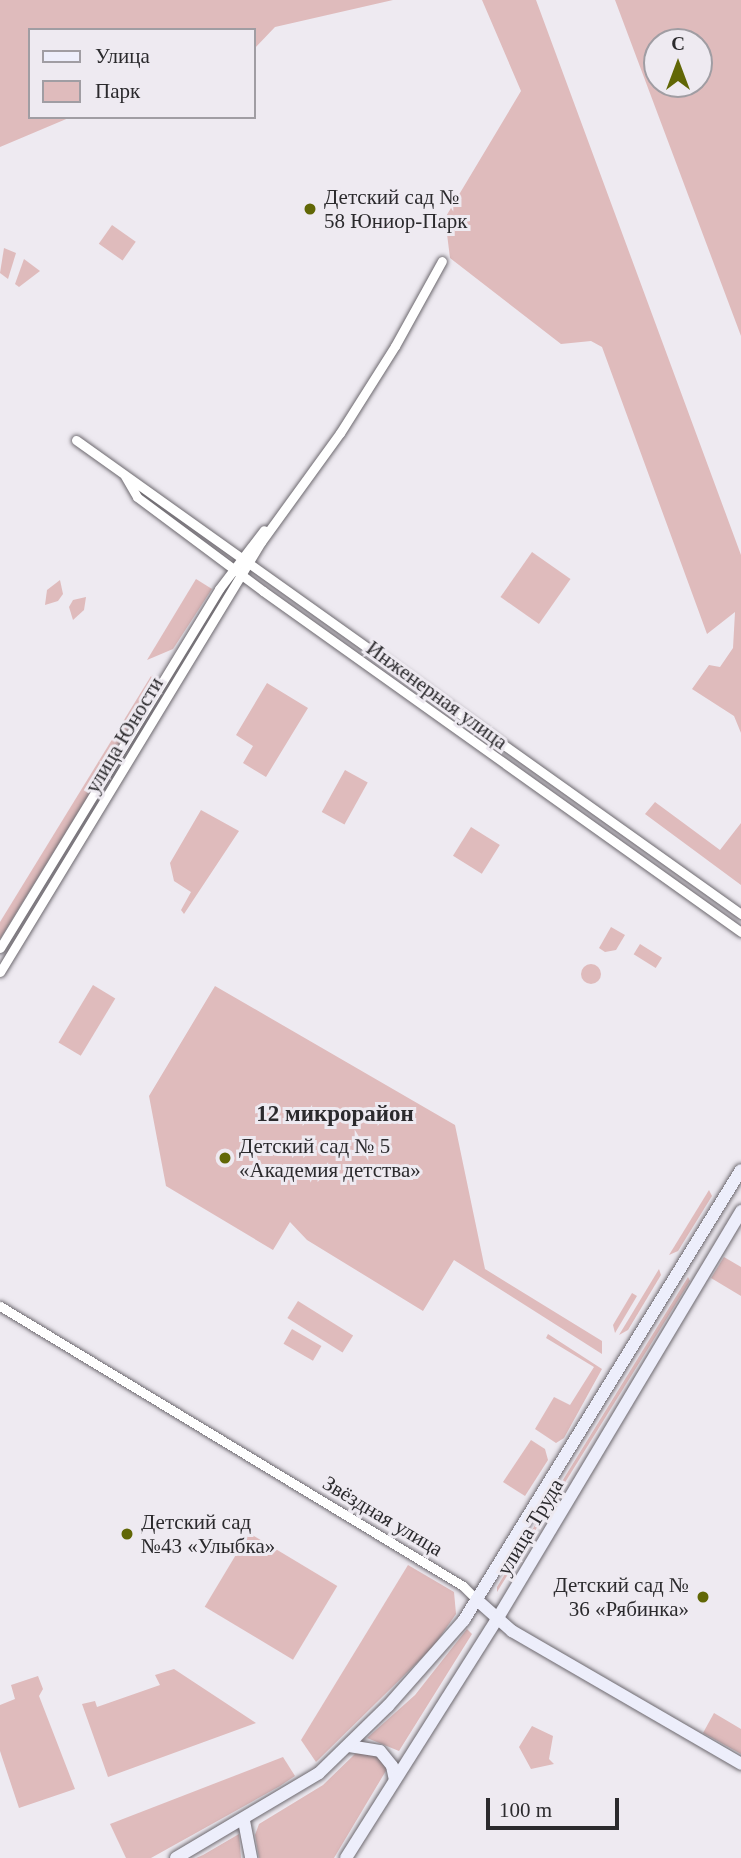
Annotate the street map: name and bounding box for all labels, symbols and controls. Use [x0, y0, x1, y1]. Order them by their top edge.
legend [28, 28, 256, 119]
north arrow [643, 28, 713, 98]
text: С [671, 33, 685, 54]
text: Улица [95, 44, 150, 68]
text: Парк [95, 79, 140, 103]
place label: Детский сад № 58 Юниор-Парк [324, 184, 467, 234]
marker: Детский сад № 58 Юниор-Парк [302, 201, 318, 217]
street label: Инженерная улица [361, 635, 513, 755]
street label: улица Юности [80, 673, 168, 797]
district label: 12 микрорайон [256, 1100, 414, 1128]
place label: Детский сад № 5 «Академия детства» [239, 1133, 421, 1183]
marker: Детский сад № 5 «Академия детства» [217, 1150, 233, 1166]
street label: Звёздная улица [318, 1470, 448, 1562]
street label: улица Труда [491, 1474, 569, 1580]
place label: Детский сад №43 «Улыбка» [141, 1509, 275, 1559]
marker: Детский сад №43 «Улыбка» [119, 1526, 135, 1542]
place label: Детский сад № 36 «Рябинка» [554, 1572, 689, 1622]
marker: Детский сад № 36 «Рябинка» [695, 1589, 711, 1605]
scale bar [489, 1784, 622, 1828]
text: 100 m [499, 1798, 552, 1822]

